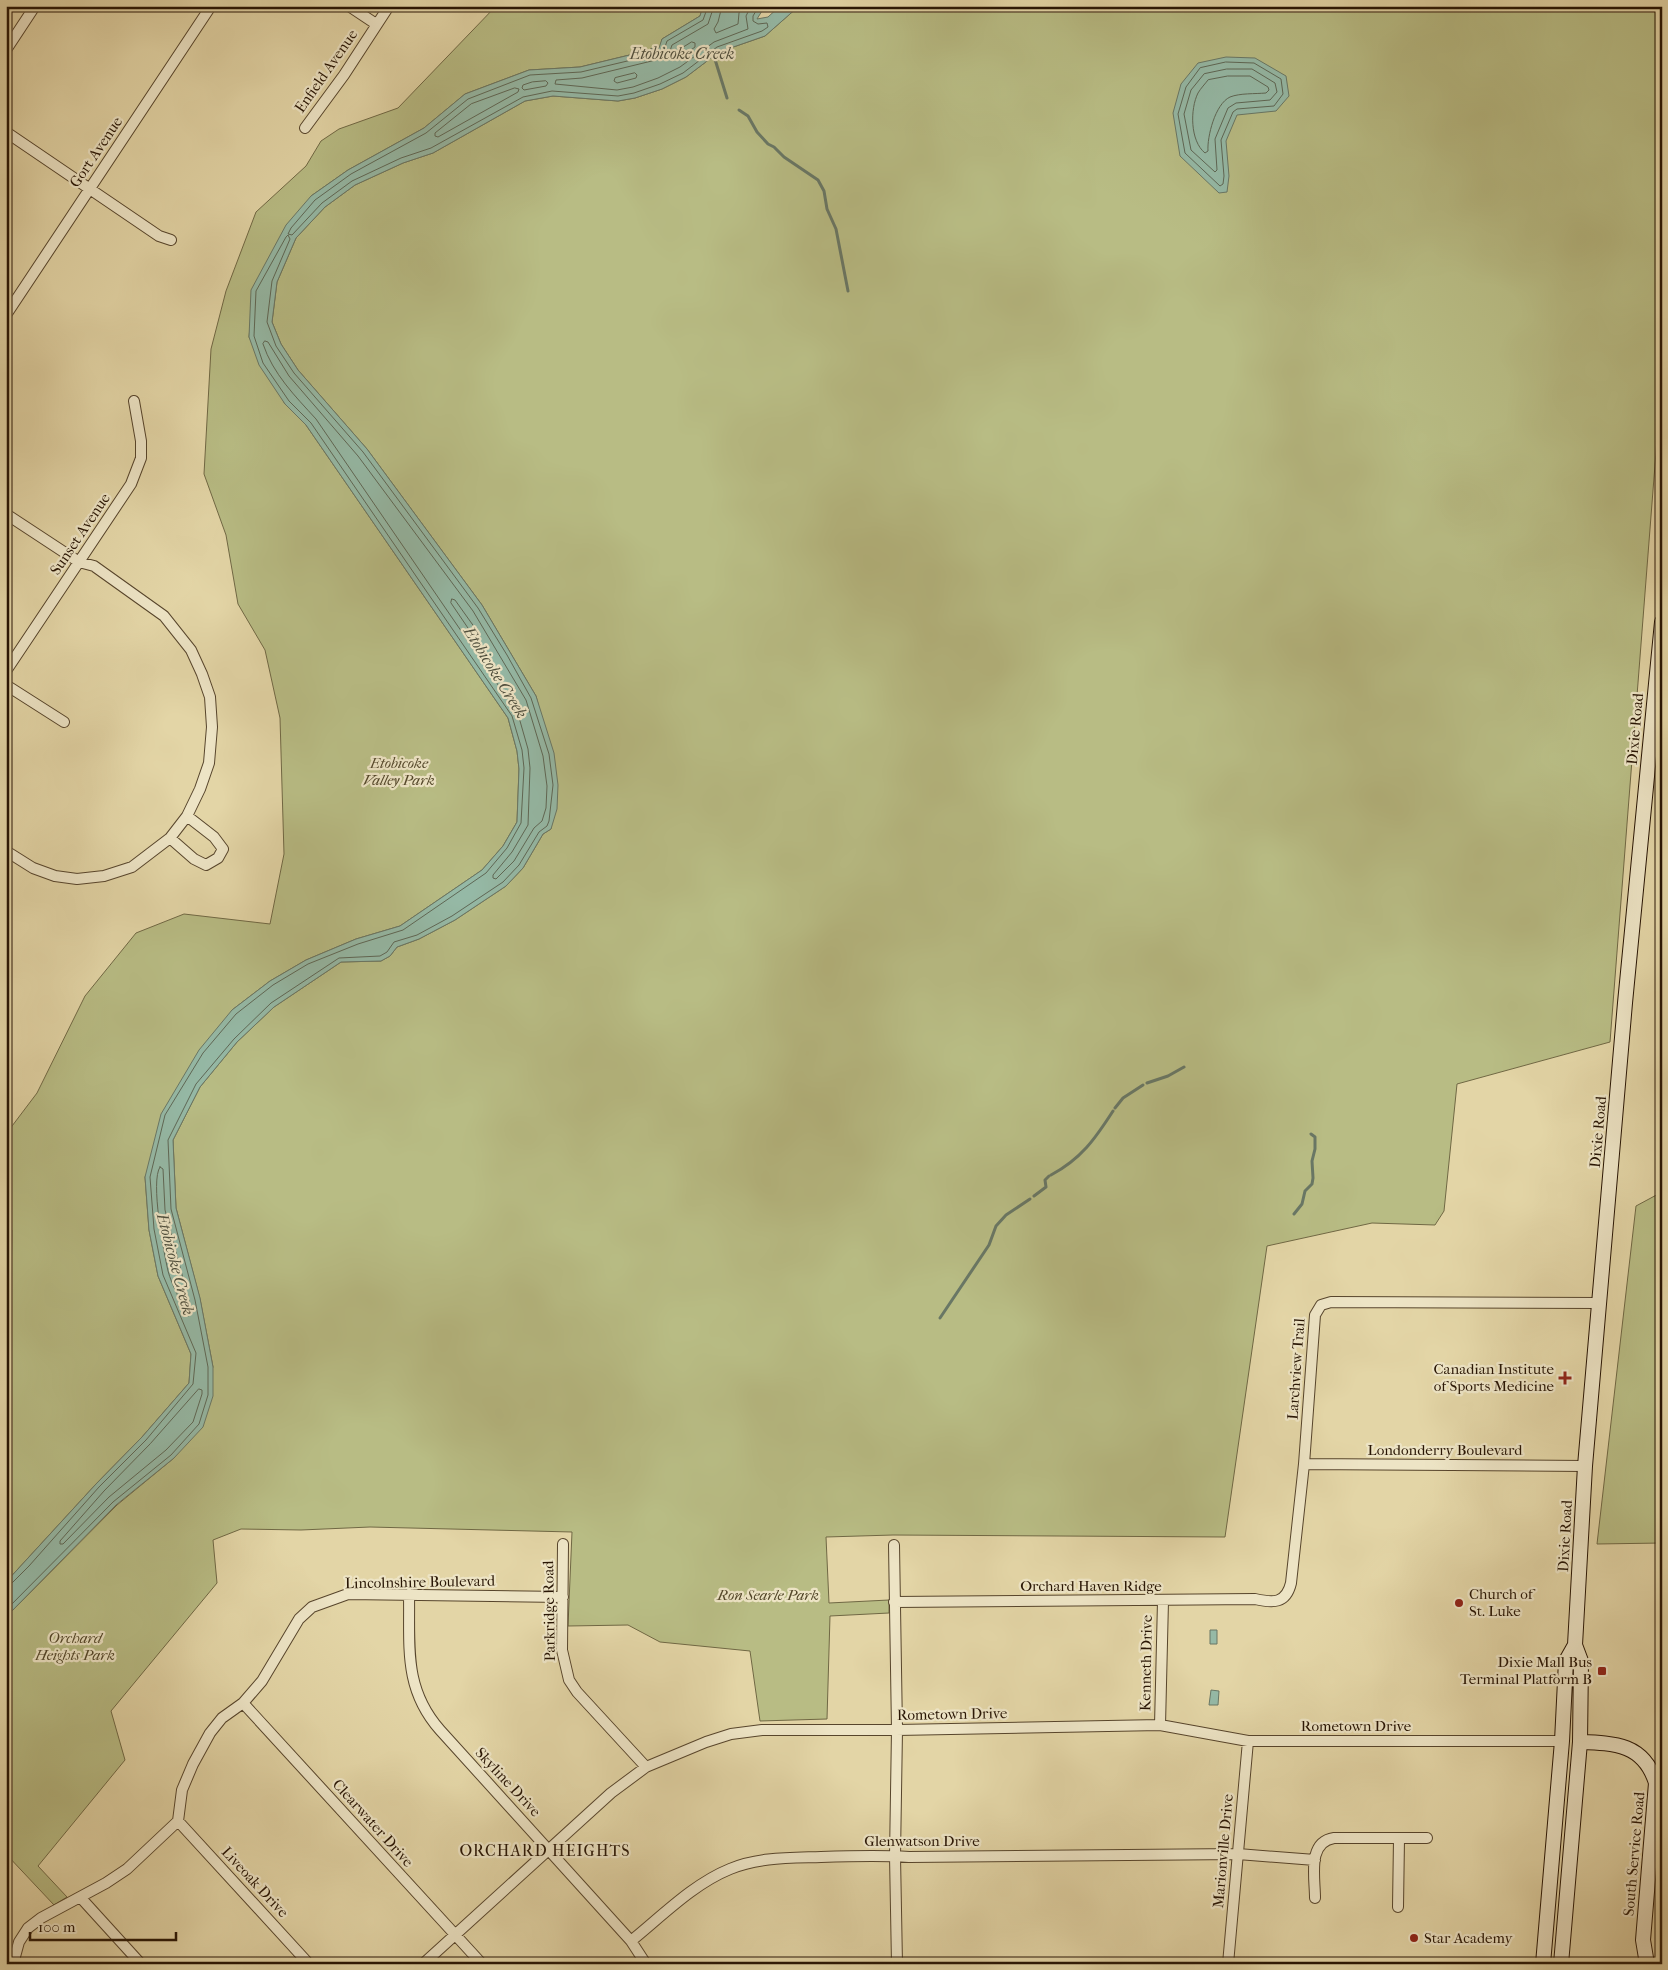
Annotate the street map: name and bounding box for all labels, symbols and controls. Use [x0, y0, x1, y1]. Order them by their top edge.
street label: Enfield Avenue [291, 25, 362, 116]
water label: Etobicoke Creek [629, 44, 734, 63]
street label: Gort Avenue [66, 113, 127, 191]
street label: Sunset Avenue [46, 489, 114, 578]
water label: Etobicoke Creek [459, 622, 531, 722]
street label: Dixie Road [1623, 692, 1647, 766]
park label: Etobicoke Valley Park [363, 754, 435, 789]
street label: Dixie Road [1586, 1095, 1610, 1169]
water label: Etobicoke Creek [153, 1210, 198, 1317]
street label: Larchview Trail [1283, 1318, 1309, 1420]
place label: Canadian Institute of Sports Medicine [1434, 1360, 1555, 1395]
marker: Canadian Institute of Sports Medicine [1558, 1371, 1572, 1385]
street label: Londonderry Boulevard [1368, 1441, 1523, 1459]
street label: Dixie Road [1554, 1499, 1576, 1572]
street label: Parkridge Road [539, 1560, 559, 1662]
street label: Lincolnshire Boulevard [345, 1572, 496, 1592]
street label: Orchard Haven Ridge [1020, 1577, 1162, 1595]
place label: Church of St. Luke [1469, 1585, 1536, 1620]
park label: Ron Searle Park [716, 1586, 819, 1604]
marker: Church of St. Luke [1453, 1597, 1465, 1609]
street label: Kenneth Drive [1136, 1614, 1156, 1711]
park label: Orchard Heights Park [34, 1629, 115, 1664]
place label: Dixie Mall Bus Terminal Platform B [1460, 1653, 1592, 1688]
marker: Dixie Mall Bus Terminal Platform B [1596, 1665, 1608, 1677]
street label: Rometown Drive [897, 1704, 1008, 1724]
street label: Rometown Drive [1301, 1717, 1412, 1735]
street label: Skyline Drive [471, 1744, 545, 1821]
street label: Clearwater Drive [329, 1775, 418, 1871]
street label: South Service Road [1620, 1790, 1648, 1917]
street label: Marionville Drive [1209, 1793, 1237, 1909]
street label: Glenwatson Drive [864, 1832, 980, 1850]
district label: ORCHARD HEIGHTS [459, 1841, 631, 1860]
street label: Liveoak Drive [218, 1843, 293, 1921]
scale bar [30, 1910, 176, 1942]
text: 100 m [38, 1918, 76, 1936]
place label: Star Academy [1424, 1929, 1514, 1947]
marker: Star Academy [1408, 1932, 1420, 1944]

